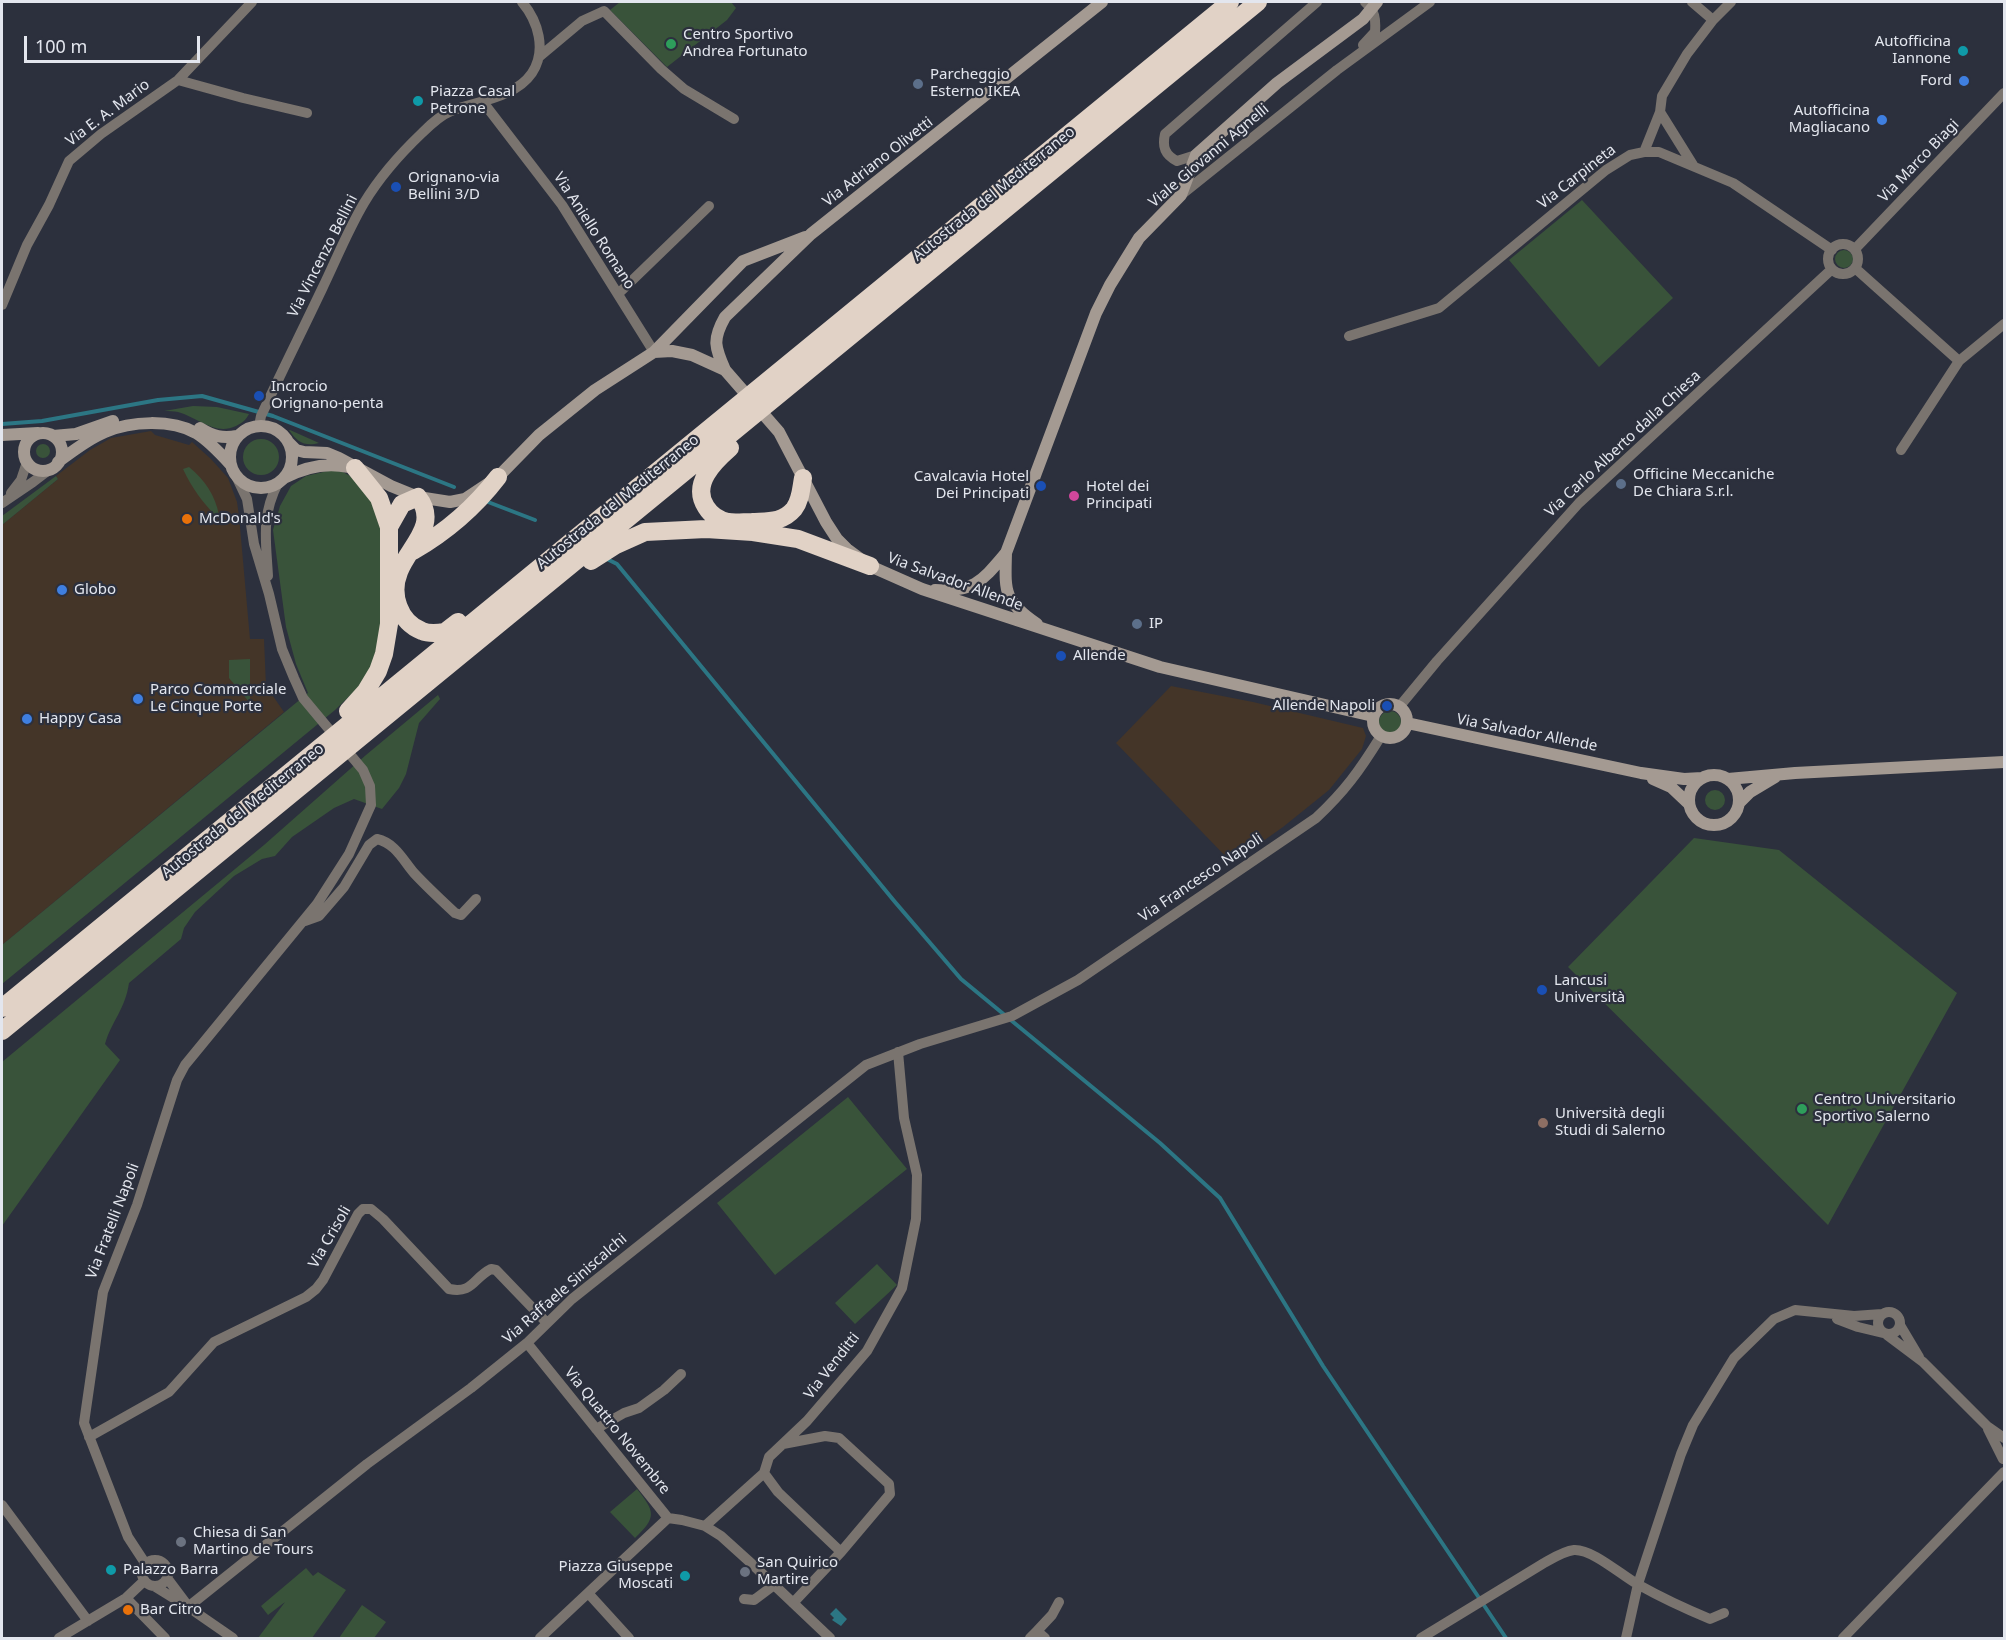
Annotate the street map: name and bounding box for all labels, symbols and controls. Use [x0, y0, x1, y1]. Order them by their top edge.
scale bar [27, 24, 202, 62]
place label: Centro Sportivo Andrea Fortunato [683, 26, 808, 61]
place label: Autofficina Iannone [1875, 33, 1951, 68]
text: 100 m [35, 34, 87, 58]
marker: Centro Sportivo Andrea Fortunato [664, 37, 678, 51]
marker: Autofficina Iannone [1956, 44, 1970, 58]
place label: Parcheggio Esterno IKEA [930, 66, 1020, 101]
place label: Ford [1920, 72, 1952, 90]
marker: Ford [1957, 74, 1971, 88]
street label: Via E. A. Mario [63, 76, 153, 150]
marker: Parcheggio Esterno IKEA [911, 77, 925, 91]
place label: Piazza Casal Petrone [430, 83, 515, 118]
marker: Piazza Casal Petrone [411, 94, 425, 108]
street label: Viale Giovanni Agnelli [1145, 100, 1273, 212]
place label: Autofficina Magliacano [1789, 102, 1870, 137]
street label: Via Adriano Olivetti [819, 113, 937, 211]
marker: Autofficina Magliacano [1875, 113, 1889, 127]
street label: Via Marco Biagi [1875, 116, 1963, 206]
street label: Autostrada del Mediterraneo [909, 123, 1079, 265]
street label: Via Carpineta [1534, 141, 1620, 213]
place label: Orignano-via Bellini 3/D [408, 169, 500, 204]
street label: Via Aniello Romano [549, 169, 639, 293]
marker: Orignano-via Bellini 3/D [389, 180, 403, 194]
street label: Via Vincenzo Bellini [284, 192, 362, 320]
street label: Via Carlo Alberto dalla Chiesa [1541, 367, 1705, 521]
place label: Incrocio Orignano-penta [271, 378, 384, 413]
marker: Incrocio Orignano-penta [252, 389, 266, 403]
street label: Autostrada del Mediterraneo [533, 431, 703, 573]
place label: Officine Meccaniche De Chiara S.r.l. [1633, 466, 1775, 501]
place label: Cavalcavia Hotel Dei Principati [914, 468, 1029, 503]
marker: Officine Meccaniche De Chiara S.r.l. [1614, 477, 1628, 491]
place label: Hotel dei Principati [1086, 478, 1152, 513]
marker: Cavalcavia Hotel Dei Principati [1034, 479, 1048, 493]
marker: Hotel dei Principati [1067, 489, 1081, 503]
place label: McDonald's [199, 510, 281, 528]
marker: McDonald's [180, 512, 194, 526]
street label: Via Salvador Allende [885, 549, 1025, 615]
place label: Globo [74, 581, 116, 599]
marker: Globo [55, 583, 69, 597]
place label: IP [1149, 615, 1163, 633]
marker: IP [1130, 617, 1144, 631]
place label: Allende [1073, 647, 1126, 665]
marker: Allende [1054, 649, 1068, 663]
place label: Parco Commerciale Le Cinque Porte [150, 681, 286, 716]
marker: Parco Commerciale Le Cinque Porte [131, 692, 145, 706]
place label: Allende Napoli [1273, 697, 1375, 715]
marker: Allende Napoli [1380, 699, 1394, 713]
place label: Happy Casa [39, 710, 122, 728]
street label: Via Salvador Allende [1455, 711, 1599, 755]
marker: Happy Casa [20, 712, 34, 726]
street label: Autostrada del Mediterraneo [158, 740, 328, 882]
street label: Via Francesco Napoli [1136, 830, 1266, 926]
place label: Lancusi Università [1554, 972, 1625, 1007]
marker: Lancusi Università [1535, 983, 1549, 997]
place label: Centro Universitario Sportivo Salerno [1814, 1091, 1956, 1126]
marker: Centro Universitario Sportivo Salerno [1795, 1102, 1809, 1116]
place label: Università degli Studi di Salerno [1555, 1105, 1665, 1140]
marker: Università degli Studi di Salerno [1536, 1116, 1550, 1130]
street label: Via Fratelli Napoli [83, 1161, 143, 1281]
street label: Via Crisoli [305, 1203, 355, 1271]
street label: Via Raffaele Siniscalchi [499, 1230, 631, 1348]
street label: Via Venditti [800, 1329, 864, 1403]
street label: Via Quattro Novembre [560, 1364, 674, 1498]
place label: Chiesa di San Martino de Tours [193, 1524, 313, 1559]
marker: Chiesa di San Martino de Tours [174, 1535, 188, 1549]
place label: San Quirico Martire [757, 1554, 838, 1589]
place label: Piazza Giuseppe Moscati [559, 1558, 673, 1593]
place label: Palazzo Barra [123, 1561, 219, 1579]
marker: Palazzo Barra [104, 1563, 118, 1577]
marker: San Quirico Martire [738, 1565, 752, 1579]
marker: Piazza Giuseppe Moscati [678, 1569, 692, 1583]
place label: Bar Citro [140, 1601, 202, 1619]
marker: Bar Citro [121, 1603, 135, 1617]

